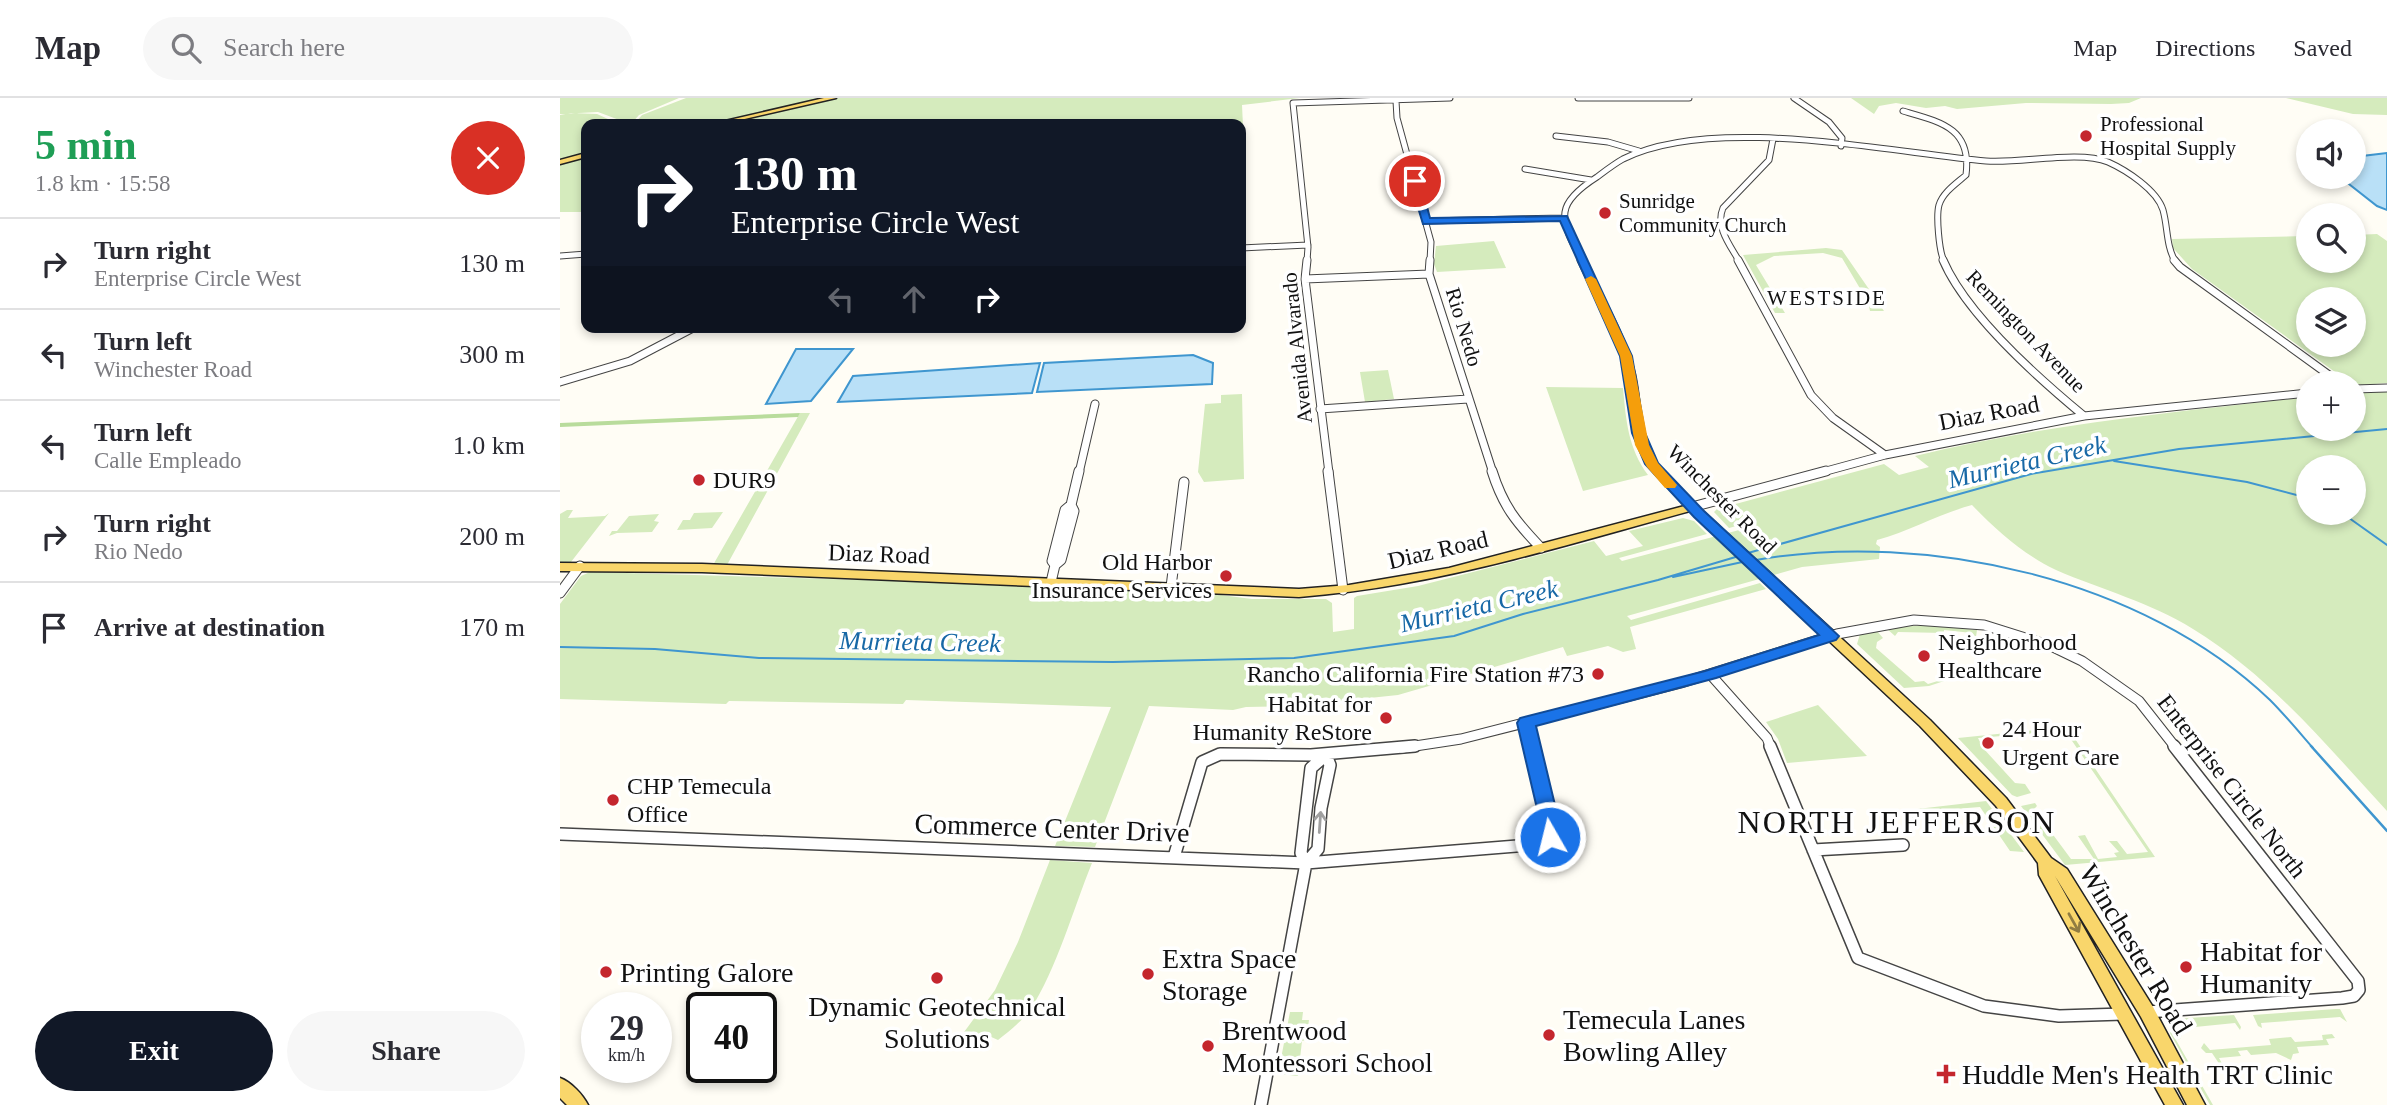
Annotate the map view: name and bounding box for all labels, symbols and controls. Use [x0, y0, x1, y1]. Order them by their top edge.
search box [143, 17, 633, 80]
icon: search [167, 29, 205, 67]
text: Map [35, 30, 101, 66]
text: Search here [223, 33, 345, 62]
text: Map [2073, 35, 2117, 61]
text: Directions [2155, 35, 2255, 61]
text: Saved [2293, 35, 2352, 61]
place label: Professional Hospital Supply [2100, 112, 2236, 160]
map controls [2296, 119, 2366, 525]
button: sound [2296, 119, 2366, 189]
button: close [451, 121, 525, 195]
text: 5 min [35, 122, 137, 168]
marker: Professional Hospital Supply [2078, 128, 2094, 144]
text: 130 m [731, 146, 858, 201]
icon: right [616, 147, 707, 238]
pin [1385, 151, 1445, 211]
icon: arrive [1396, 162, 1434, 200]
text: 1.8 km · 15:58 [35, 171, 170, 196]
place label: Sunridge Community Church [1619, 189, 1787, 237]
button: search [2296, 203, 2366, 273]
text: Enterprise Circle West [731, 204, 1019, 240]
marker: Sunridge Community Church [1597, 205, 1613, 221]
text: Turn right [94, 236, 211, 265]
icon: right [35, 245, 73, 283]
text: 130 m [459, 249, 525, 278]
street label: Remington Avenue [1961, 265, 2091, 397]
text: Enterprise Circle West [94, 266, 301, 291]
street label: Avenida Alvarado [1277, 271, 1317, 425]
icon: left [822, 280, 860, 318]
icon: ahead [895, 280, 933, 318]
icon: right [968, 280, 1006, 318]
street label: Rio Nedo [1441, 285, 1487, 369]
district label: WESTSIDE [1767, 286, 1887, 310]
button: layers [2296, 287, 2366, 357]
text: Turn left [94, 327, 192, 356]
icon: left [35, 336, 73, 374]
text: 300 m [459, 340, 525, 369]
text: Winchester Road [94, 357, 252, 382]
button: + [2296, 371, 2366, 441]
street label: Diaz Road [1936, 391, 2042, 435]
text: Turn left [94, 418, 192, 447]
icon: left [35, 427, 73, 465]
water label: Murrieta Creek [1944, 430, 2109, 495]
text: 1.0 km [453, 431, 525, 460]
street label: Winchester Road [1662, 439, 1782, 559]
text: Calle Empleado [94, 448, 242, 473]
button: − [2296, 455, 2366, 525]
place label: DUR9 [713, 467, 776, 493]
marker: DUR9 [691, 472, 707, 488]
text: Turn right [94, 509, 211, 538]
icon: right [35, 518, 73, 556]
text: 200 m [459, 522, 525, 551]
street label: Diaz Road [1385, 526, 1491, 574]
text: Rio Nedo [94, 539, 183, 564]
street label: Diaz Road [828, 539, 930, 569]
place label: Old Harbor Insurance Services [1031, 549, 1212, 603]
marker: Old Harbor Insurance Services [1218, 568, 1234, 584]
water label: Murrieta Creek [1396, 574, 1561, 639]
icon: arrive [35, 609, 73, 647]
text: Arrive at destination [94, 613, 325, 642]
text: 170 m [459, 613, 525, 642]
water label: Murrieta Creek [838, 626, 1001, 658]
place label: Neighborhood Healthcare [1938, 629, 2077, 683]
marker: Neighborhood Healthcare [1916, 648, 1932, 664]
place label: Rancho California Fire Station #73 [1247, 661, 1584, 687]
marker: Rancho California Fire Station #73 [1590, 666, 1606, 682]
street label: Enterprise Circle North [2152, 689, 2312, 883]
place label: Habitat for Humanity ReStore [1193, 691, 1372, 745]
marker: Habitat for Humanity ReStore [1378, 710, 1394, 726]
place label: 24 Hour Urgent Care [2002, 716, 2120, 770]
marker: 24 Hour Urgent Care [1980, 735, 1996, 751]
place label: CHP Temecula Office [627, 773, 772, 827]
marker: CHP Temecula Office [605, 792, 621, 808]
position arrow [1513, 800, 1587, 874]
district label: NORTH JEFFERSON [1738, 804, 2056, 840]
street label: Commerce Center Drive [914, 808, 1190, 848]
one-way arrow [1314, 811, 1327, 834]
street label: Winchester Road [2073, 859, 2199, 1039]
one-way arrow [2068, 912, 2081, 933]
place label: Habitat for Humanity [2200, 936, 2323, 999]
place label: Extra Space Storage [1162, 943, 1297, 1006]
place label: Printing Galore [620, 957, 793, 988]
marker: Habitat for Humanity [2178, 959, 2194, 975]
marker: Printing Galore [598, 964, 614, 980]
marker: Extra Space Storage [1140, 966, 1156, 982]
marker: Dynamic Geotechnical Solutions [929, 970, 945, 986]
place label: Dynamic Geotechnical Solutions [808, 991, 1066, 1054]
speed limit sign: 40 [686, 992, 777, 1083]
place label: Temecula Lanes Bowling Alley [1563, 1004, 1745, 1067]
text: 29 [609, 1009, 644, 1048]
button: Exit [35, 1011, 273, 1091]
button: Share [287, 1011, 525, 1091]
place label: Brentwood Montessori School [1222, 1015, 1433, 1078]
marker: Temecula Lanes Bowling Alley [1541, 1027, 1557, 1043]
marker: Brentwood Montessori School [1200, 1038, 1216, 1054]
text: km/h [608, 1045, 645, 1065]
place label: Huddle Men's Health TRT Clinic [1962, 1059, 2333, 1090]
marker: Huddle Men's Health TRT Clinic [1936, 1064, 1956, 1084]

